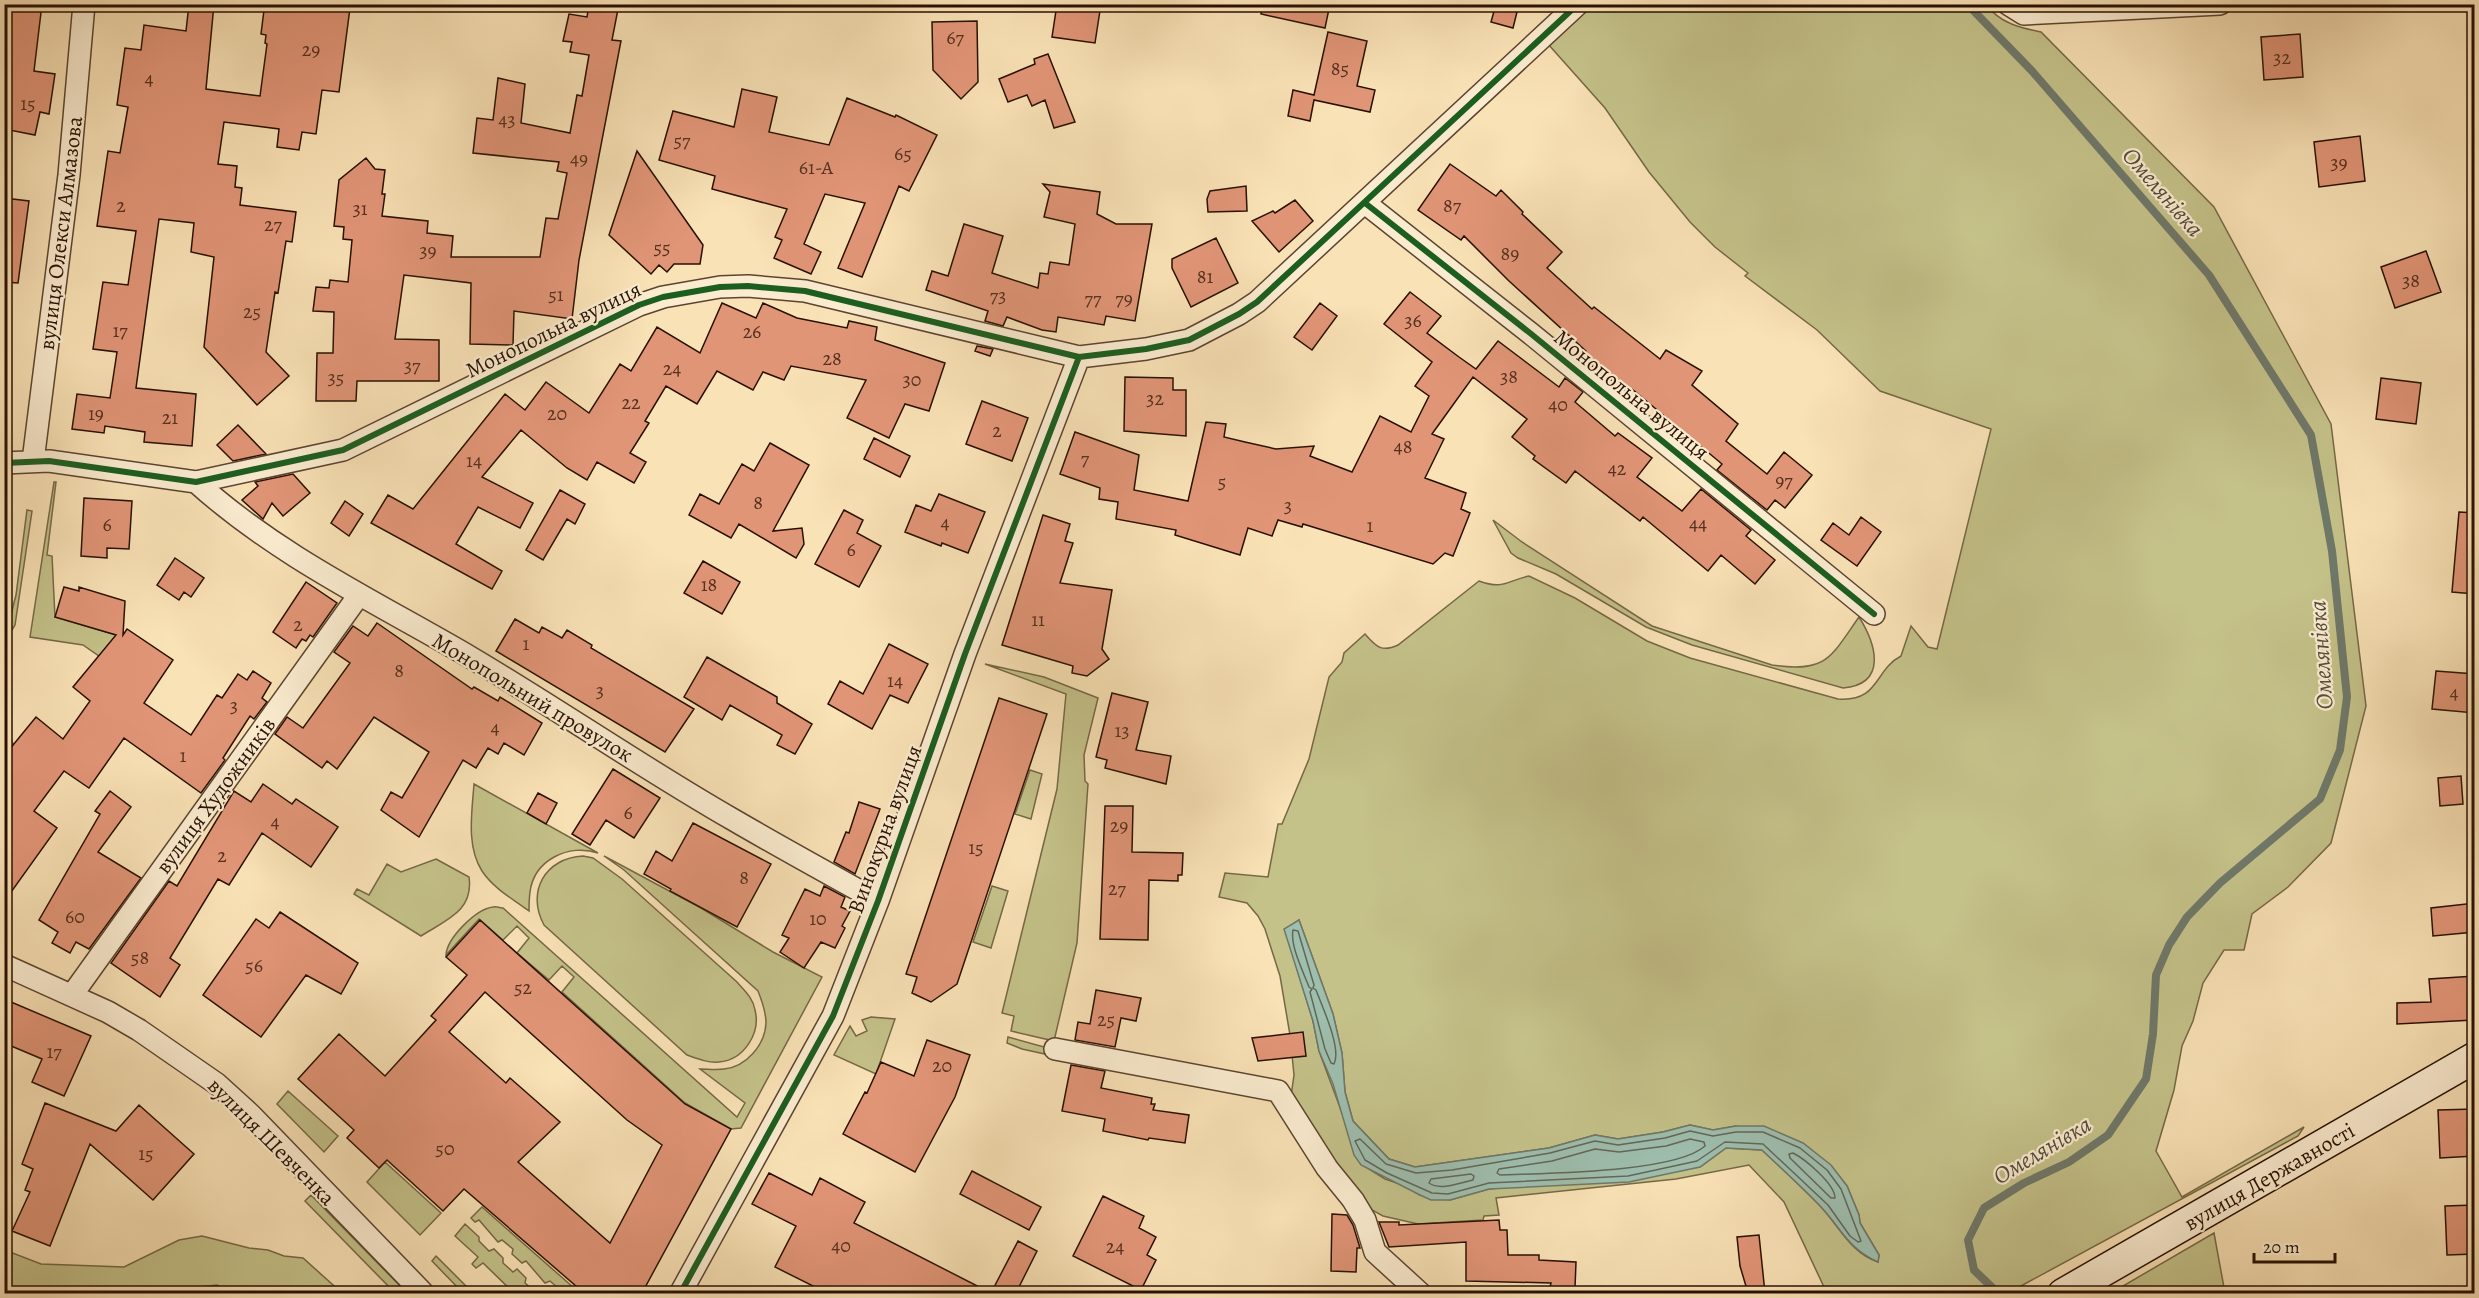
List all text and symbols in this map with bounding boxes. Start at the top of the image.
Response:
house number: 67 [946,24,964,51]
house number: 29 [302,36,320,63]
house number: 32 [2273,44,2291,71]
house number: 85 [1331,55,1349,82]
house number: 4 [144,65,154,92]
house number: 15 [20,90,36,117]
house number: 43 [498,106,516,133]
street label: вулиця Олекси Алмазова [32,114,90,352]
house number: 57 [674,127,691,154]
house number: 65 [894,140,912,167]
water label: Омелянівка [2115,140,2211,244]
house number: 49 [570,145,588,172]
house number: 39 [2330,149,2348,176]
house number: 61-А [799,154,833,181]
house number: 2 [116,192,126,219]
house number: 87 [1443,192,1462,219]
house number: 31 [352,195,368,222]
house number: 27 [264,211,283,238]
house number: 55 [653,234,671,261]
house number: 39 [419,237,437,264]
house number: 89 [1501,240,1519,267]
house number: 81 [1197,263,1213,290]
house number: 38 [2402,267,2420,294]
street label: Монопольна вулиця [461,274,646,385]
house number: 51 [548,281,564,308]
house number: 73 [990,282,1006,309]
house number: 77 [1085,285,1102,312]
house number: 79 [1115,285,1133,312]
house number: 25 [243,298,261,325]
house number: 36 [1404,307,1422,334]
house number: 17 [112,317,128,344]
house number: 26 [743,318,761,345]
street label: Монопольна вулиця [1547,323,1715,467]
house number: 28 [822,345,842,372]
house number: 37 [404,352,421,379]
house number: 24 [663,355,681,382]
house number: 38 [1500,363,1518,390]
house number: 35 [328,364,344,391]
house number: 30 [903,366,921,393]
house number: 32 [1146,385,1164,412]
house number: 22 [622,389,641,416]
house number: 40 [1548,391,1568,418]
house number: 19 [88,400,104,427]
house number: 20 [547,400,567,427]
house number: 21 [162,404,178,431]
house number: 2 [992,417,1002,444]
house number: 48 [1394,433,1412,460]
house number: 7 [1081,445,1090,472]
house number: 14 [466,447,482,474]
house number: 42 [1608,455,1627,482]
house number: 97 [1775,467,1793,494]
house number: 5 [1218,468,1226,495]
house number: 8 [753,489,763,516]
house number: 3 [1284,492,1292,519]
house number: 4 [940,509,950,536]
house number: 44 [1689,510,1707,537]
house number: 6 [102,511,112,538]
house number: 1 [1367,512,1374,539]
house number: 6 [846,536,856,563]
house number: 18 [701,571,717,598]
water label: Омелянівка [2301,599,2341,711]
house number: 11 [1031,606,1045,633]
house number: 2 [293,611,303,638]
street label: Монопольний провулок [426,626,639,770]
house number: 1 [523,630,530,657]
house number: 8 [394,657,404,684]
house number: 14 [887,667,903,694]
house number: 3 [596,677,604,704]
house number: 4 [2449,679,2459,706]
house number: 3 [230,692,238,719]
street label: вулиця Художників [149,711,283,880]
house number: 4 [490,714,500,741]
house number: 13 [1114,717,1130,744]
street label: Винокурна вулиця [841,741,929,918]
house number: 1 [180,742,187,769]
house number: 6 [623,799,633,826]
house number: 4 [270,808,280,835]
house number: 29 [1110,812,1128,839]
house number: 15 [968,834,984,861]
house number: 2 [217,842,227,869]
house number: 8 [739,864,749,891]
house number: 27 [1108,875,1127,902]
house number: 60 [65,903,85,930]
house number: 10 [809,905,827,932]
house number: 58 [131,944,149,971]
house number: 56 [245,952,263,979]
house number: 52 [514,974,533,1001]
house number: 25 [1097,1006,1115,1033]
house number: 17 [46,1038,62,1065]
house number: 20 [932,1052,952,1079]
street label: вулиця Шевченка [201,1071,342,1213]
water label: Омелянівка [1987,1108,2097,1192]
street label: вулиця Державності [2179,1116,2360,1238]
house number: 50 [435,1135,455,1162]
house number: 15 [138,1140,154,1167]
scale bar [2254,1226,2335,1264]
house number: 40 [831,1232,851,1259]
house number: 24 [1106,1233,1124,1260]
text: 20 m [2263,1235,2300,1259]

